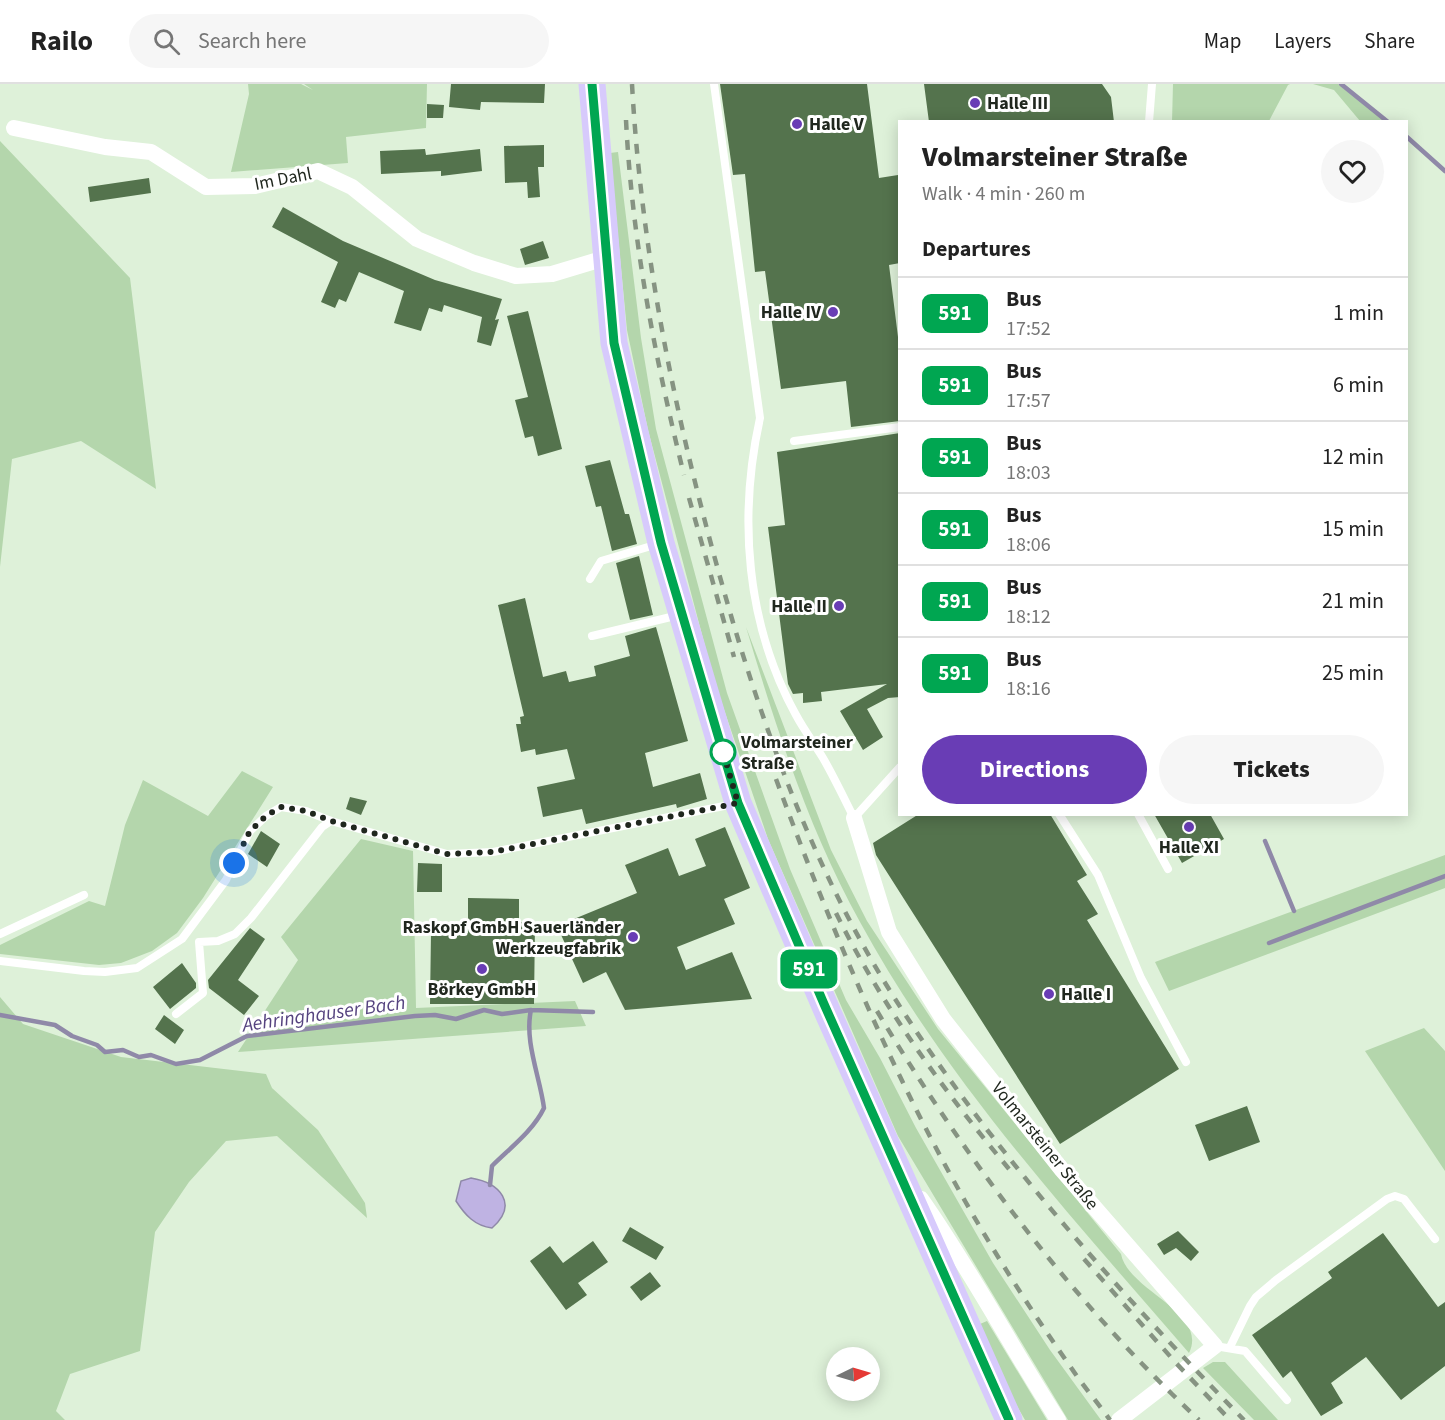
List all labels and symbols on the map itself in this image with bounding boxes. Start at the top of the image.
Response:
place label: Halle III [987,91,1048,116]
marker: Halle III [968,96,982,110]
place label: Halle V [809,112,865,137]
marker: Halle V [790,117,804,131]
street label: Im Dahl [252,161,314,197]
place label: Halle IV [761,300,822,325]
marker: Halle IV [826,305,840,319]
place label: Halle II [771,594,827,619]
marker: Halle II [832,599,846,613]
place label: Volmarsteiner Straße [740,730,854,776]
marker: Volmarsteiner Straße [710,739,736,765]
marker: Halle XI [1182,820,1196,834]
place label: Halle XI [1159,835,1219,860]
your location [219,848,249,878]
place label: Raskopf GmbH Sauerländer Werkzeugfabrik [402,915,622,961]
marker: Raskopf GmbH Sauerländer Werkzeugfabrik [626,930,640,944]
line badge: 591 [774,950,844,988]
marker: Börkey GmbH [475,962,489,976]
place label: Börkey GmbH [428,977,536,1002]
place label: Halle I [1061,982,1111,1007]
marker: Halle I [1042,987,1056,1001]
water label: Aehringhauser Bach [239,989,407,1040]
street label: Volmarsteiner Straße [986,1077,1104,1215]
north arrow [826,1347,880,1401]

